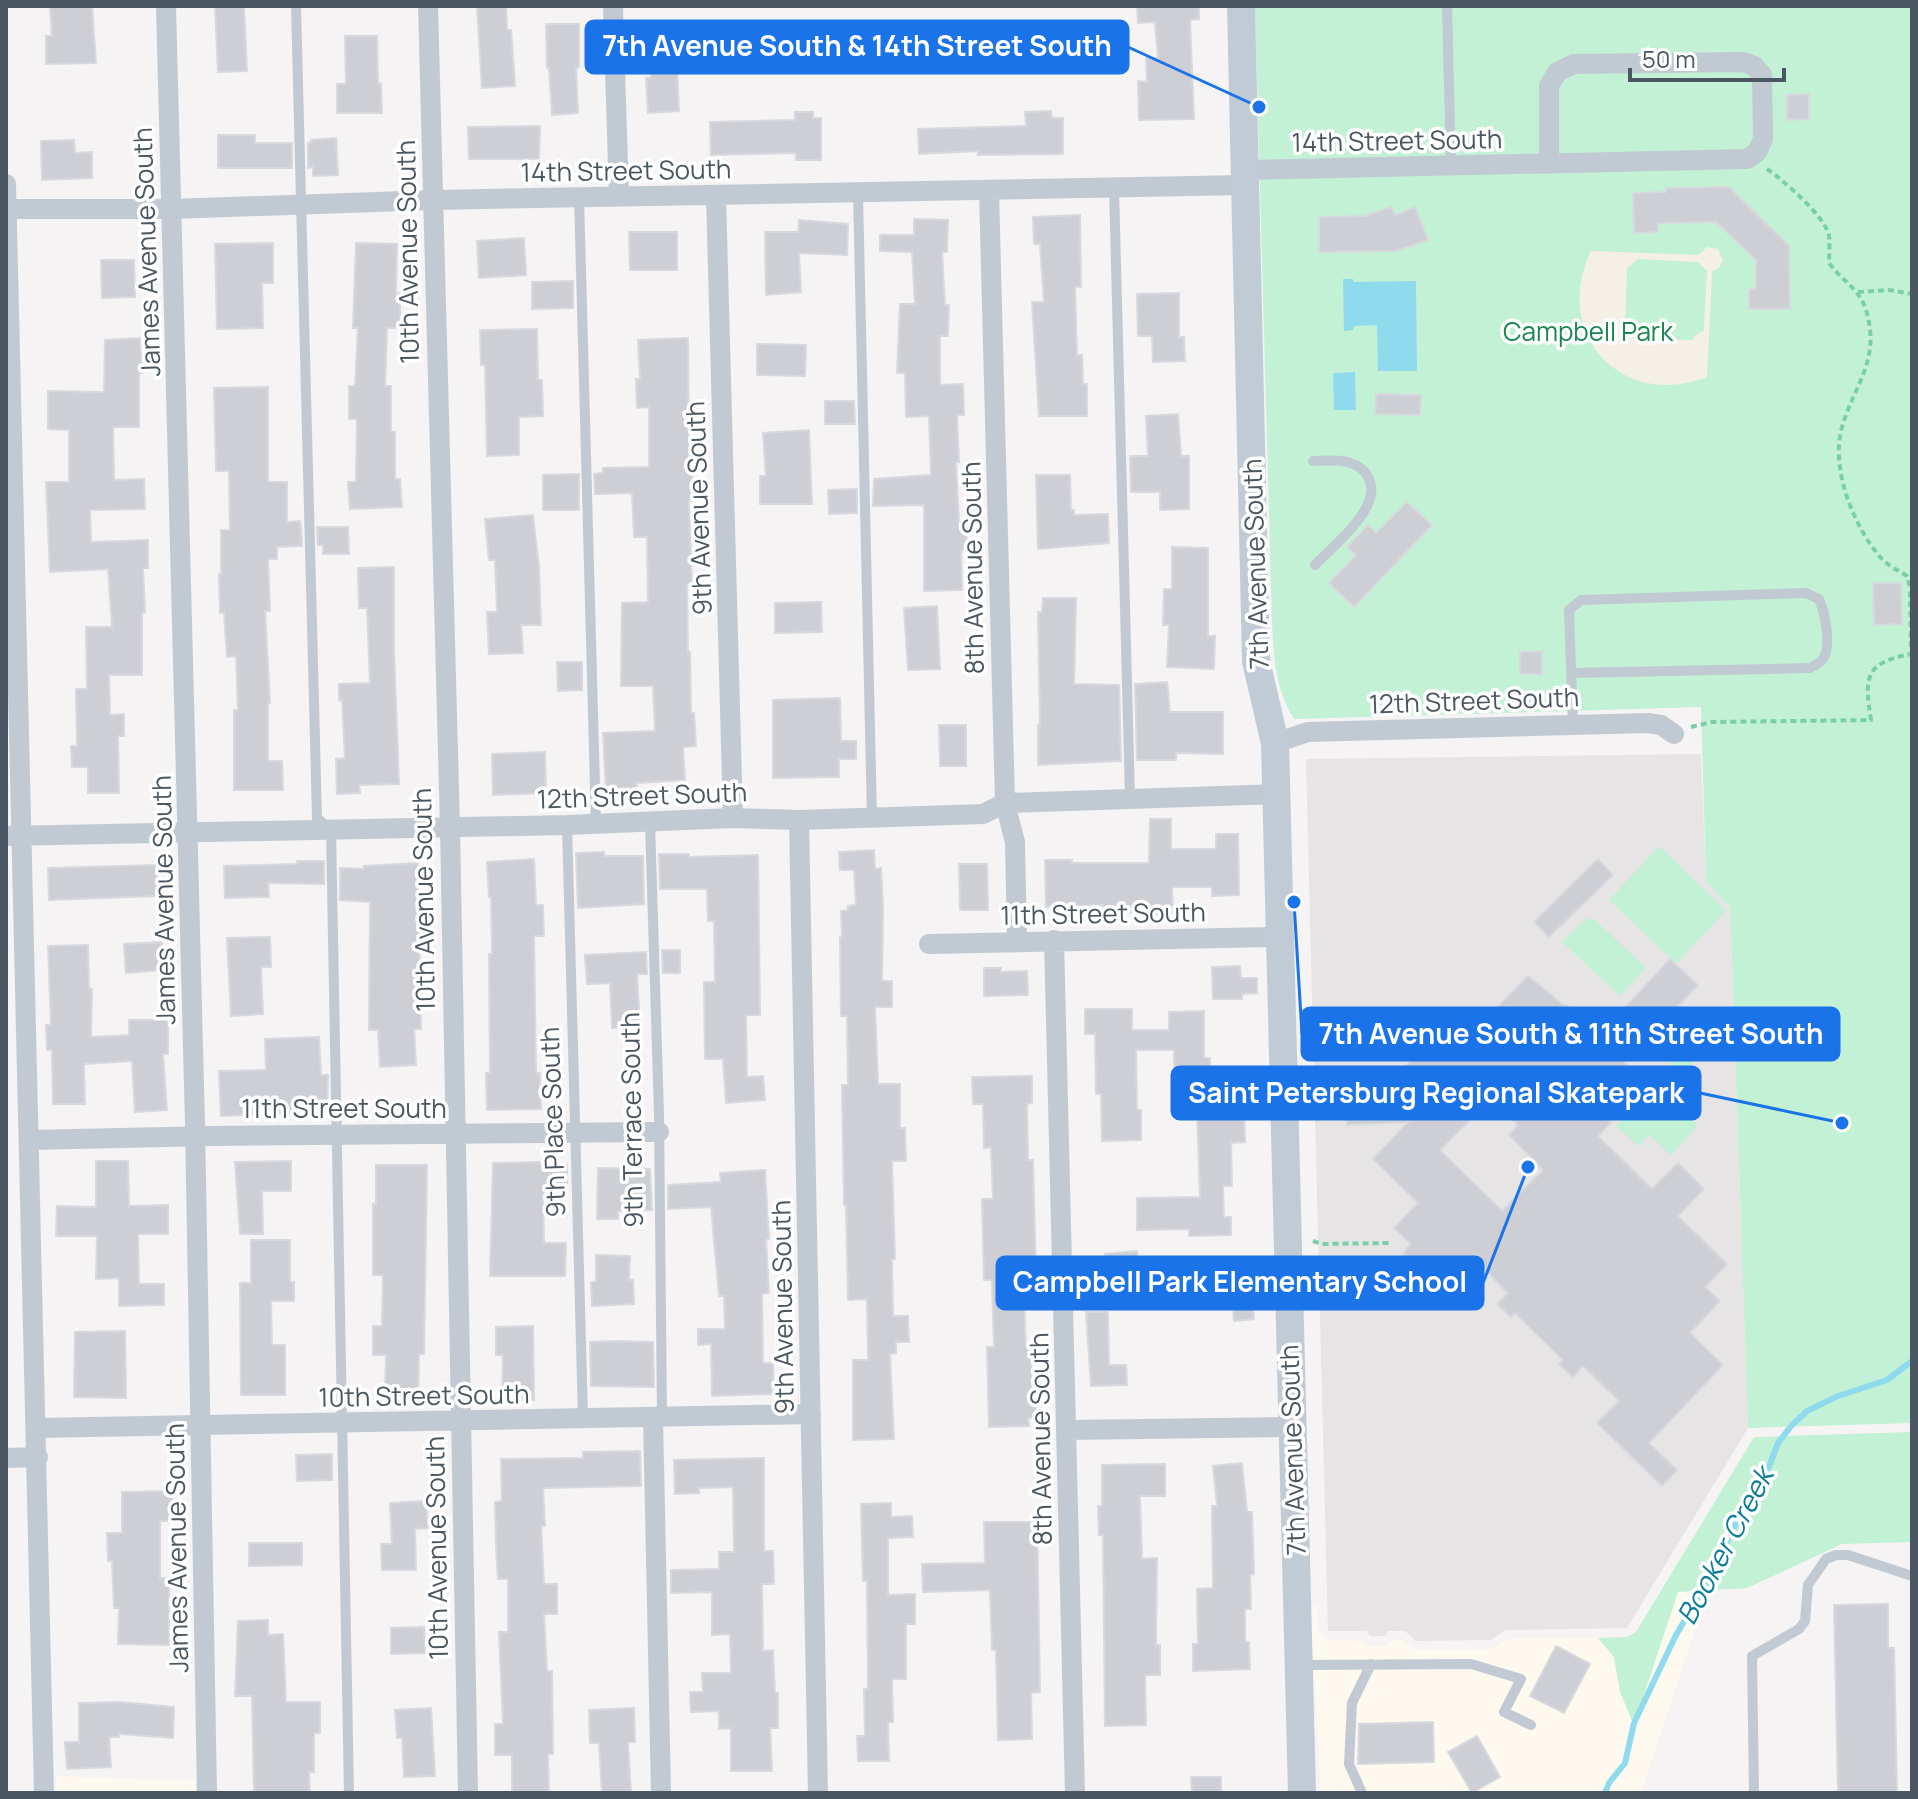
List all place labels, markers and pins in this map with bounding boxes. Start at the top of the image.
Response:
callout: 7th Avenue South & 14th Street South [586,21,1128,73]
callout: 7th Avenue South & 11th Street South [1302,1008,1839,1060]
callout: Saint Petersburg Regional Skatepark [1172,1067,1700,1119]
callout: Campbell Park Elementary School [997,1257,1483,1309]

